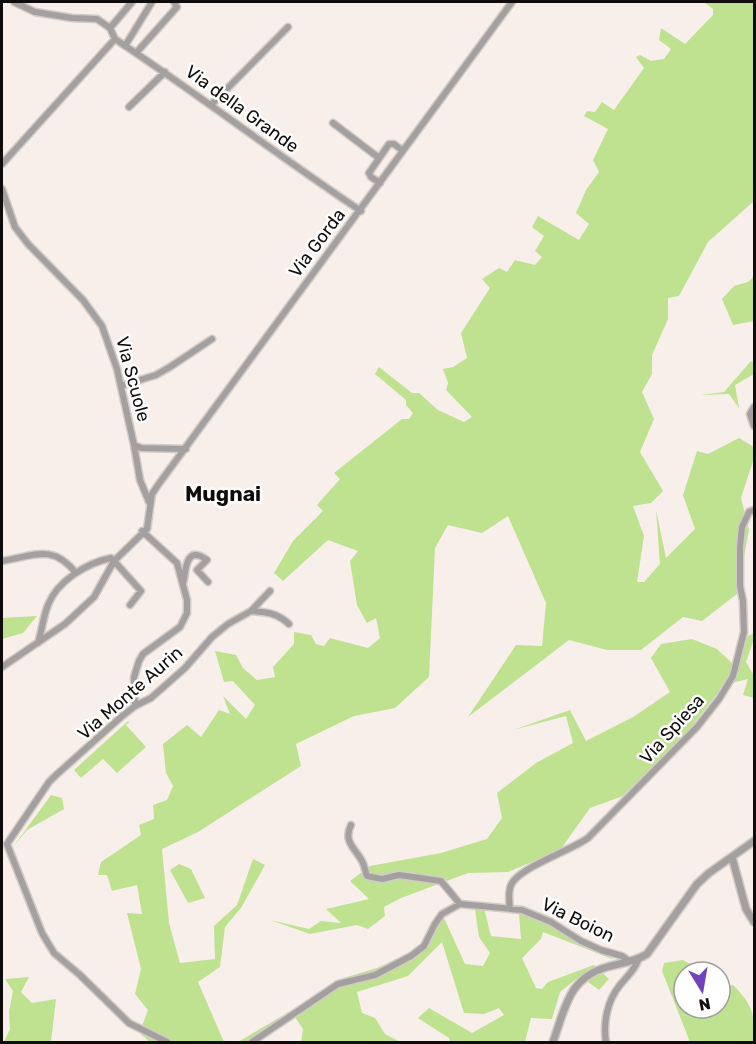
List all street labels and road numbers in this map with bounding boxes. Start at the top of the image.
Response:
street label: Via della Grande [181,60,303,158]
street label: Via Gorda [284,204,350,282]
street label: Via Scuole [111,334,155,424]
street label: Via Monte Aurin [73,641,187,745]
street label: Via Spiesa [635,690,709,768]
street label: Via Boion [538,893,618,947]

